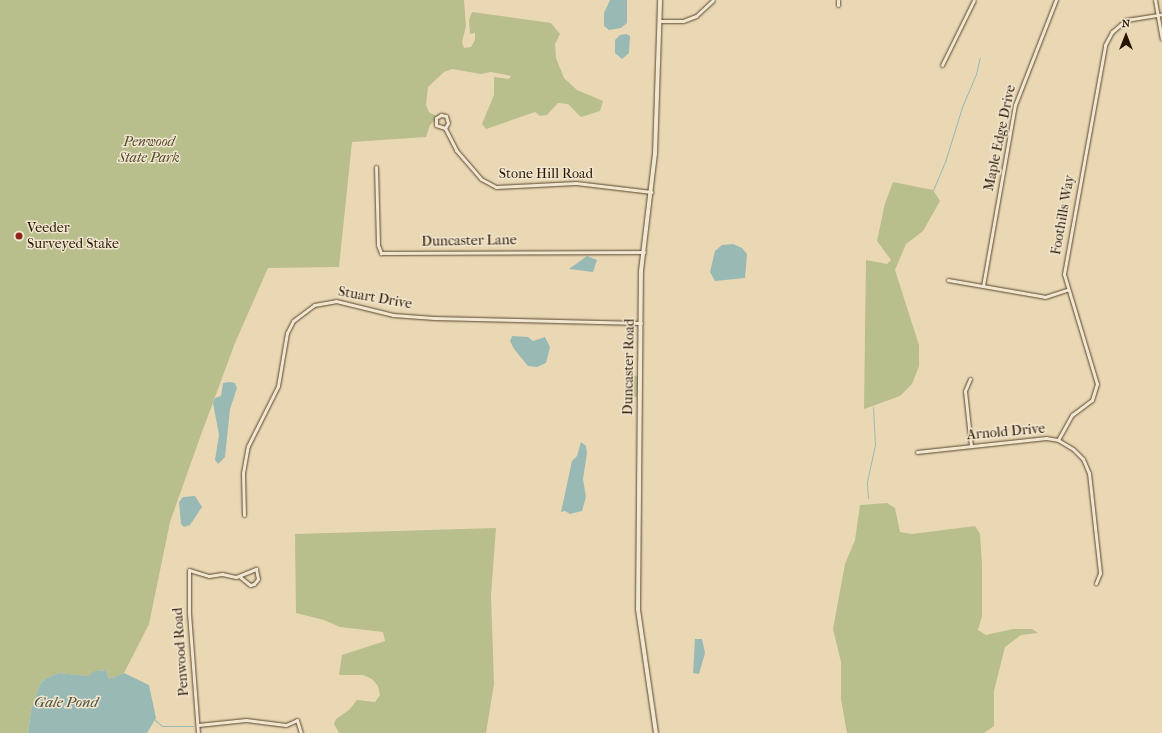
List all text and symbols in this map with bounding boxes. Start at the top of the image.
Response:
north arrow [1106,16,1146,56]
text: N [1122,17,1130,30]
street label: Maple Edge Drive [981,83,1019,193]
park label: Penwood State Park [118,134,180,166]
street label: Stone Hill Road [499,166,593,182]
street label: Foothills Way [1048,174,1078,256]
place label: Veeder Surveyed Stake [27,220,119,252]
marker: Veeder Surveyed Stake [14,231,24,241]
street label: Duncaster Lane [421,232,517,250]
street label: Stuart Drive [337,283,413,313]
street label: Duncaster Road [620,319,638,415]
street label: Arnold Drive [966,420,1046,444]
street label: Penwood Road [170,607,192,697]
water label: Gale Pond [34,694,98,712]

